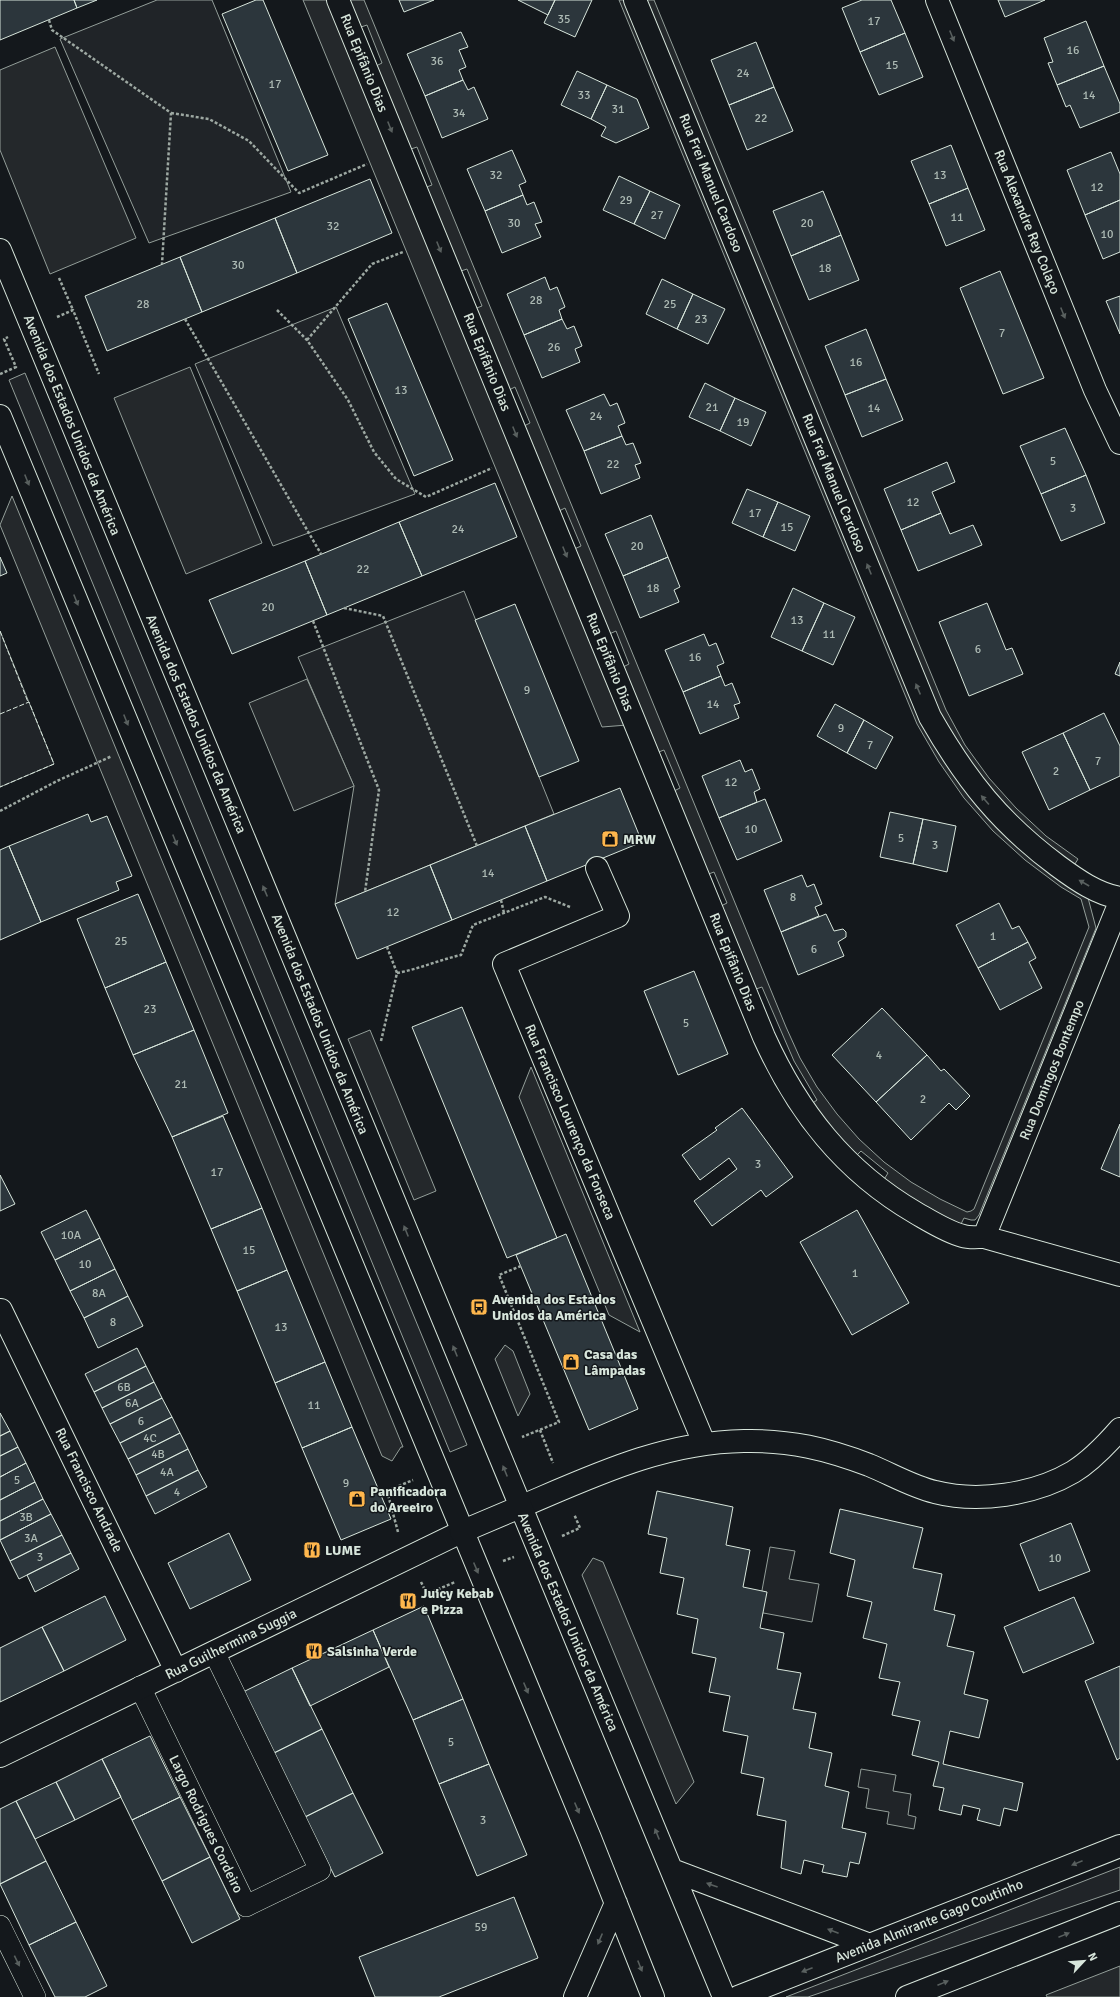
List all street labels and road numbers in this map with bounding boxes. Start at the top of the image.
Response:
street label: Rua Epifânio Dias [337,11,391,115]
street label: Rua Frei Manuel Cardoso [675,111,747,255]
street label: Rua Alexandre Rey Colaço [990,147,1064,297]
street label: Rua Epifânio Dias [460,310,514,414]
street label: Avenida dos Estados Unidos da América [20,312,124,538]
street label: Rua Frei Manuel Cardoso [798,411,870,555]
street label: Rua Epifânio Dias [583,610,637,714]
street label: Avenida dos Estados Unidos da América [142,612,250,836]
street label: Rua Epifânio Dias [706,910,760,1014]
street label: Avenida dos Estados Unidos da América [268,911,372,1137]
street label: Rua Domingos Bontempo [1016,997,1088,1143]
street label: Rua Francisco Lourenço da Fonseca [521,1022,619,1222]
street label: Rua Francisco Andrade [51,1425,127,1555]
street label: Avenida dos Estados Unidos da América [514,1510,622,1734]
street label: Rua Guilhermina Suggia [163,1605,299,1683]
street label: Largo Rodrigues Cordeiro [165,1752,247,1896]
street label: Avenida Almirante Gago Coutinho [833,1875,1025,1967]

